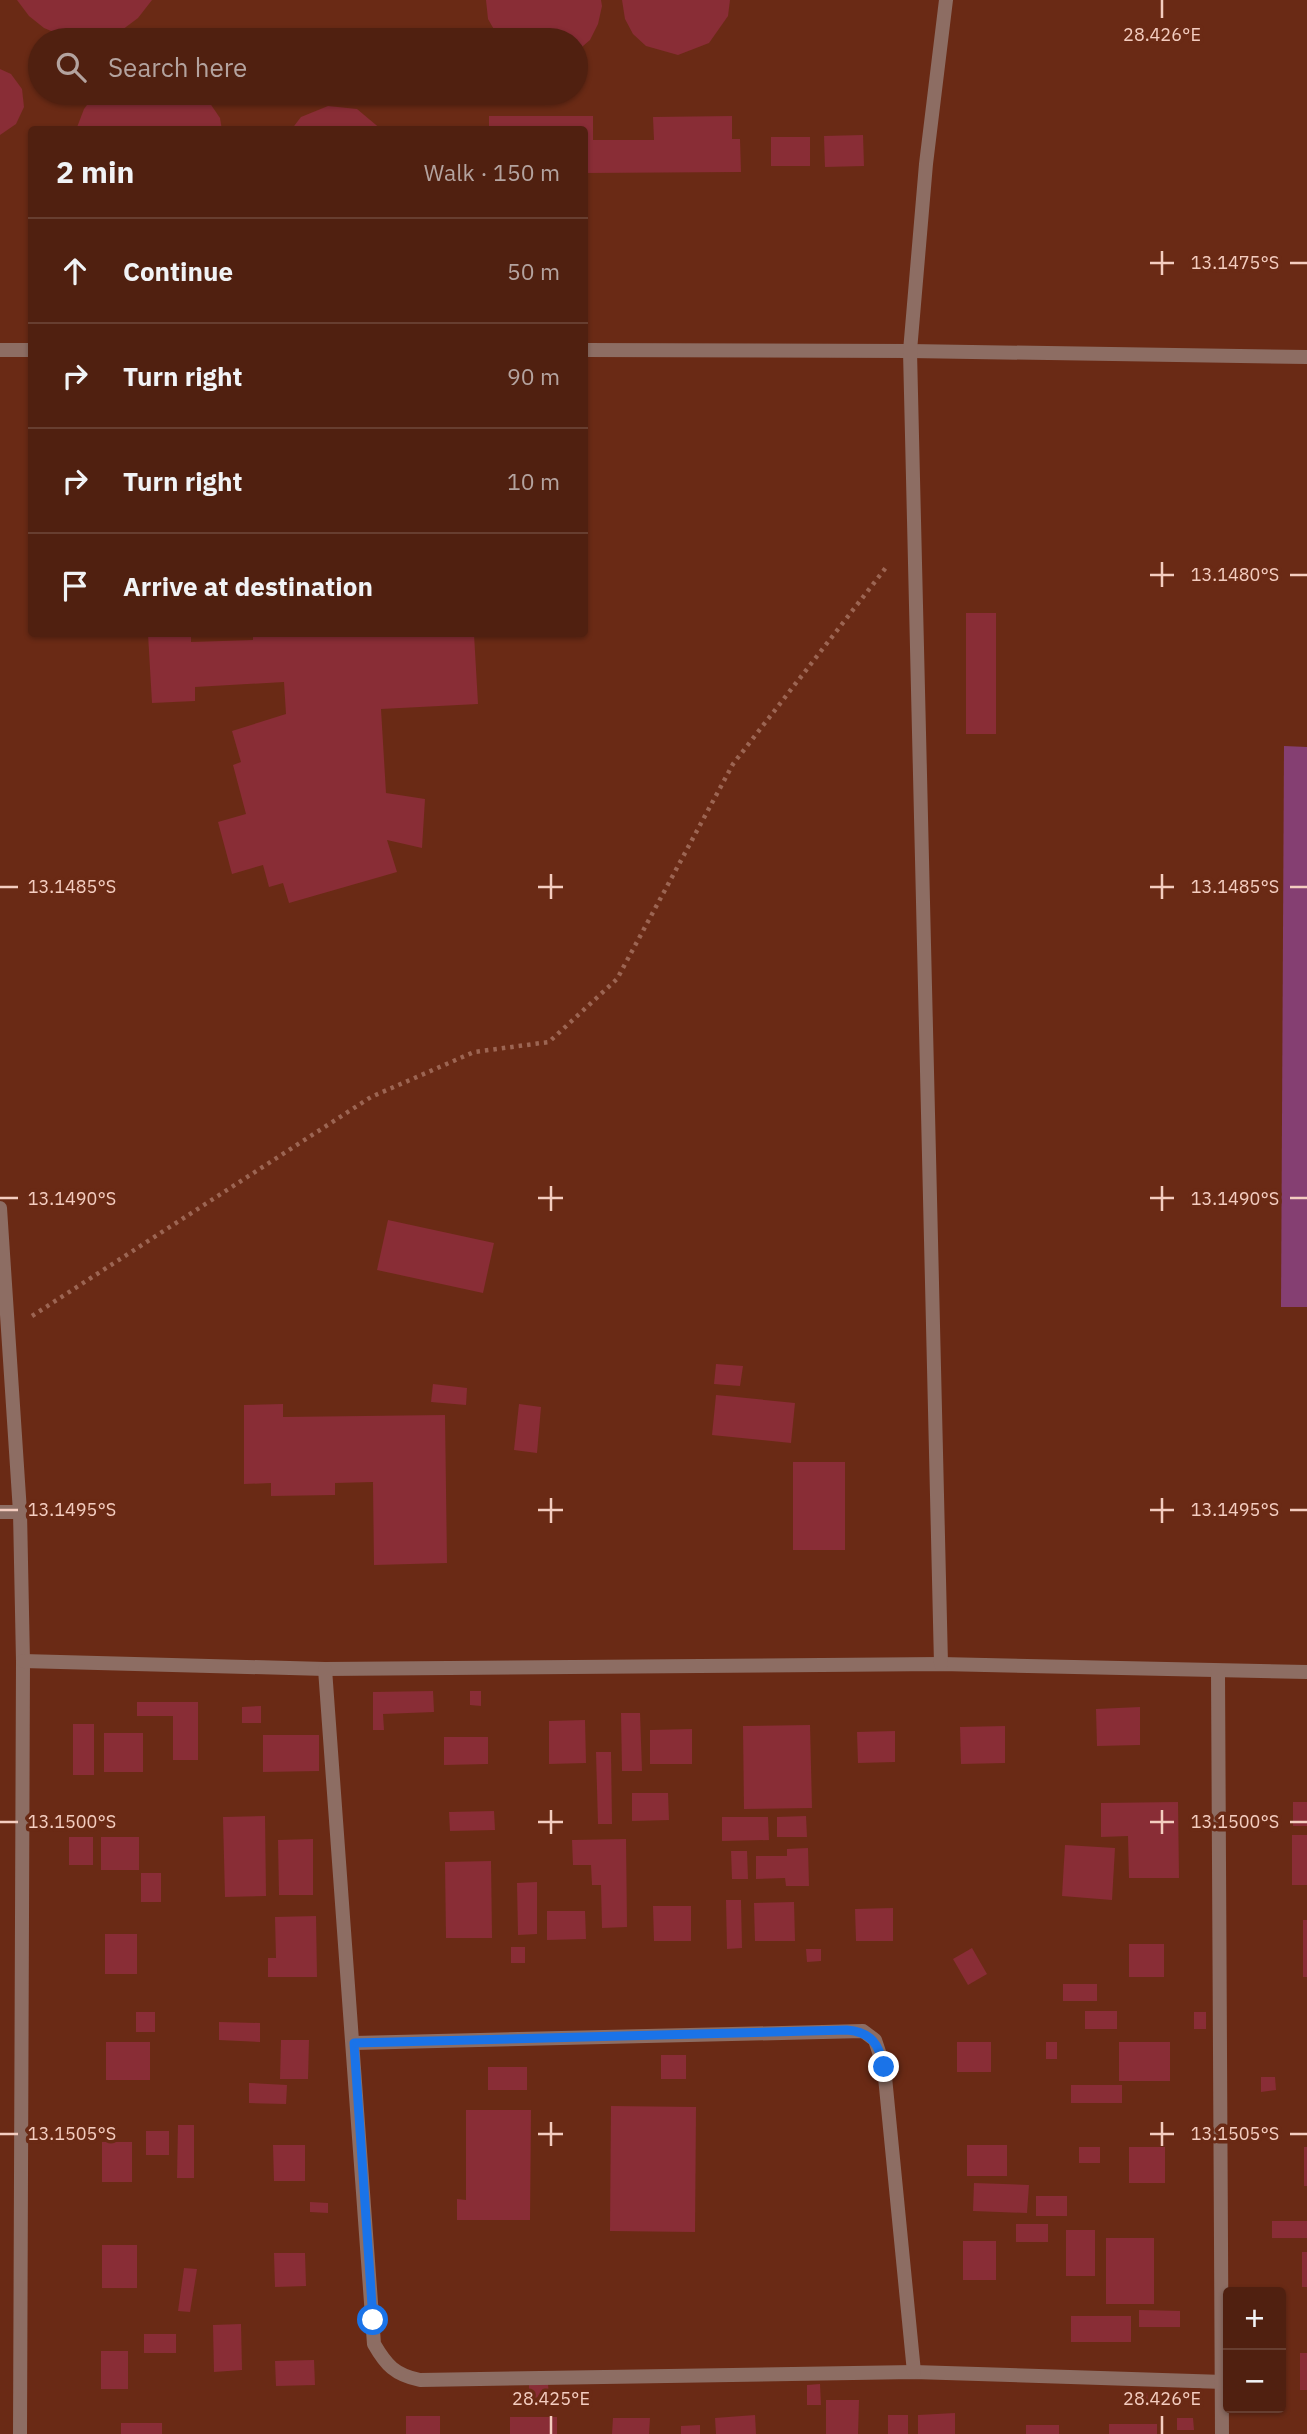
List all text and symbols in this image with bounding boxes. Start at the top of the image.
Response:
text: 28.426°E [1123,23,1201,46]
search box [28,28,588,105]
icon: search [52,48,90,86]
text: Search here [108,50,247,84]
text: 2 min [56,152,134,191]
text: Walk · 150 m [424,157,560,187]
text: 13.1475°S [1191,251,1279,274]
icon: ahead [56,252,94,290]
text: Continue [123,254,233,288]
text: 50 m [507,256,560,286]
icon: right [56,357,94,395]
text: Turn right [123,359,242,393]
text: 90 m [507,361,560,391]
icon: right [56,462,94,500]
text: Turn right [123,464,242,498]
text: 10 m [507,466,560,496]
text: 13.1480°S [1191,563,1279,586]
icon: arrive [56,567,94,605]
text: Arrive at destination [123,569,373,603]
text: 13.1485°S [28,875,116,898]
text: 13.1485°S [1191,875,1279,898]
text: 13.1490°S [28,1187,116,1210]
text: 13.1490°S [1191,1187,1279,1210]
text: 13.1495°S [28,1498,116,1521]
text: 13.1495°S [1191,1498,1279,1521]
text: 13.1500°S [28,1810,116,1833]
text: 13.1500°S [1191,1810,1279,1833]
route end [868,2051,899,2082]
text: 13.1505°S [28,2122,116,2145]
text: 13.1505°S [1191,2122,1279,2145]
map controls [1223,2287,1286,2413]
button: + [1223,2287,1286,2350]
route start [357,2304,388,2335]
button: − [1223,2350,1286,2413]
text: 28.425°E [512,2387,590,2410]
text: 28.426°E [1123,2387,1201,2410]

